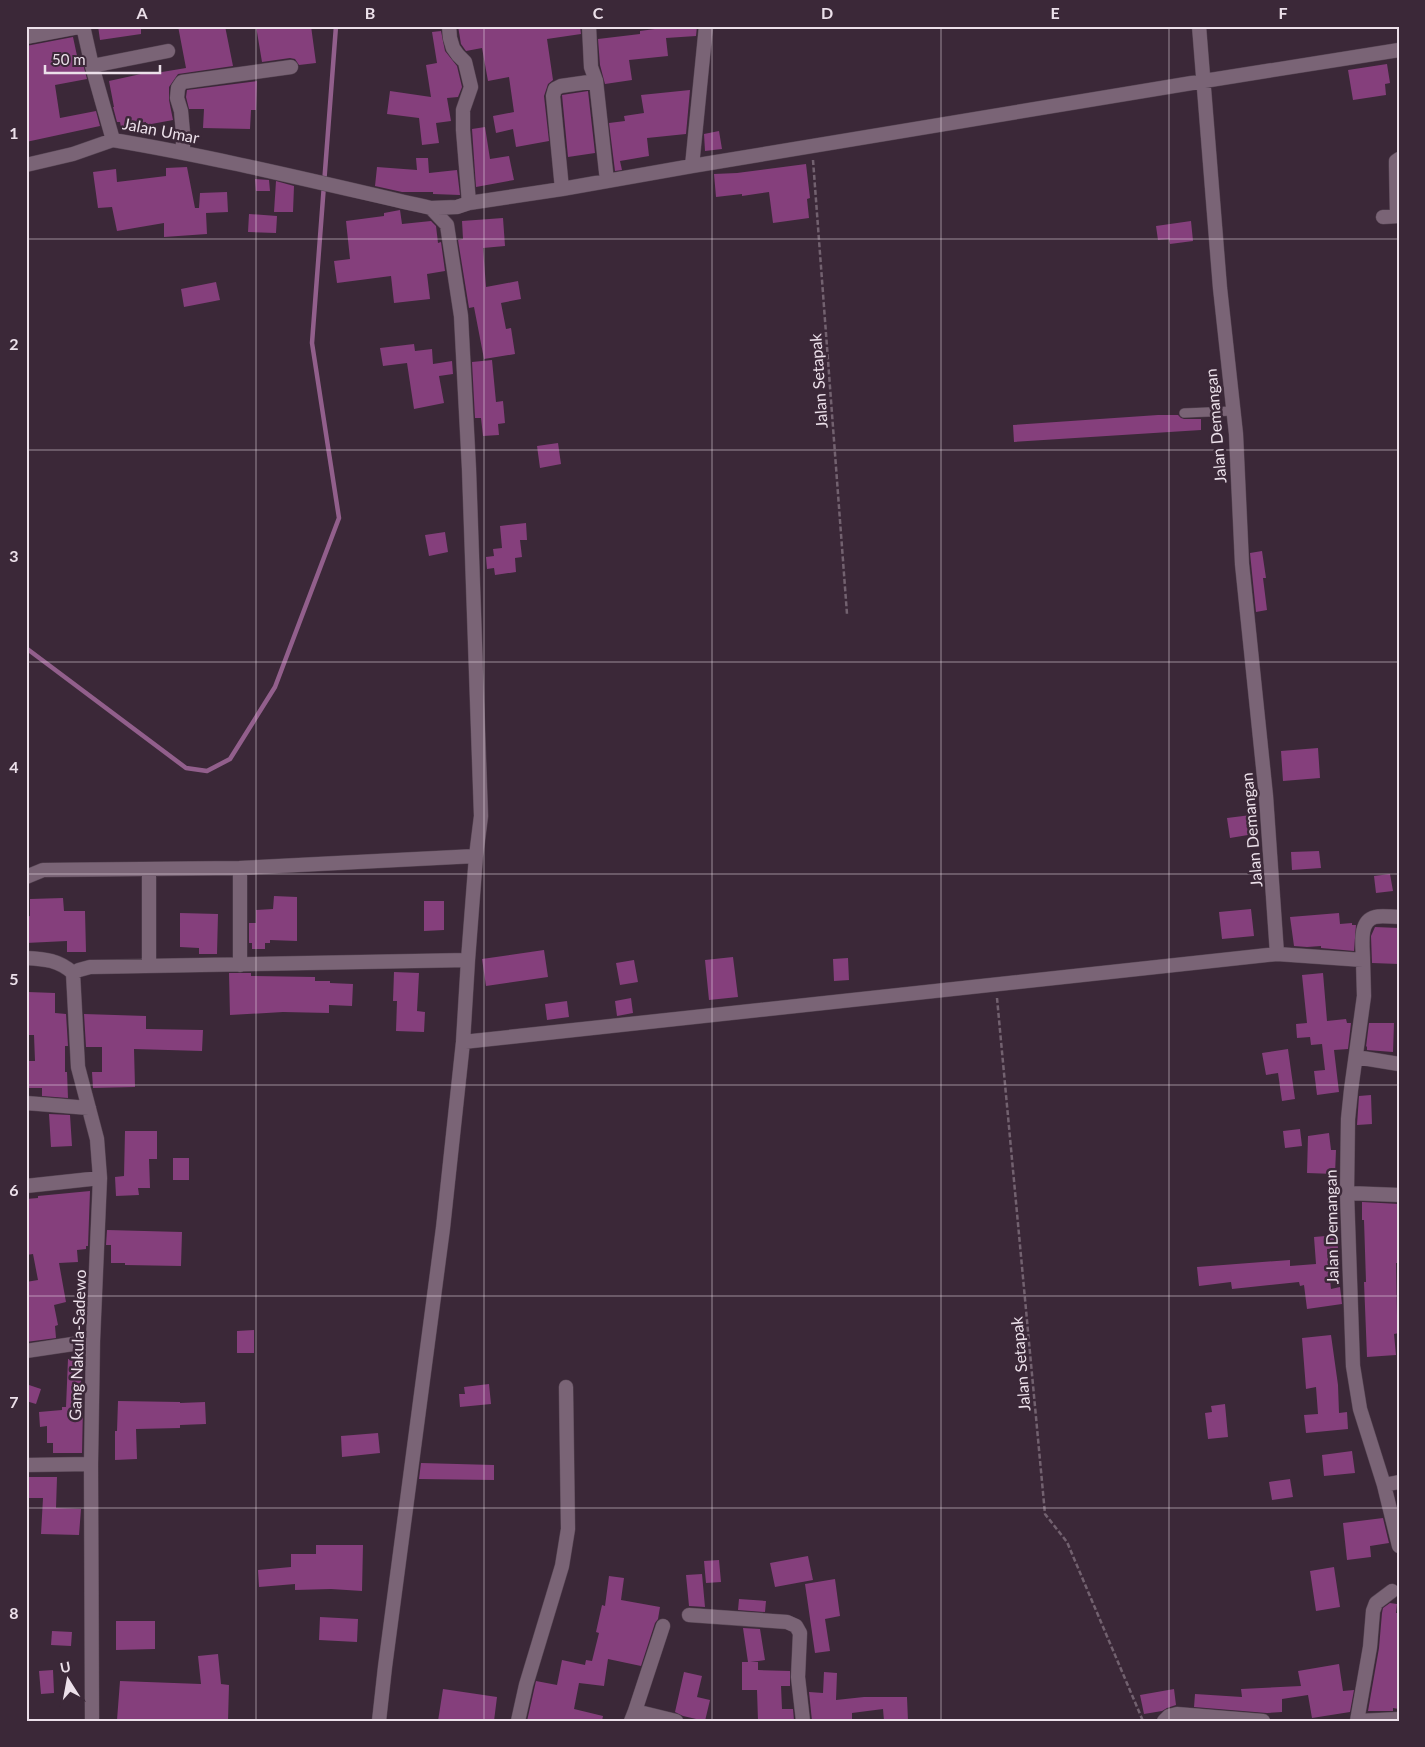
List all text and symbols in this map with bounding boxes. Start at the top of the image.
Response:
text: A [135,3,148,22]
text: B [365,3,375,22]
text: C [593,3,604,22]
text: D [821,3,833,22]
text: E [1050,3,1060,22]
text: F [1278,3,1288,22]
scale bar [45,42,160,74]
text: 50 m [52,50,86,68]
street label: Jalan Umar [121,113,201,147]
text: 1 [9,123,19,142]
street label: Jalan Setapak [805,332,831,429]
text: 2 [9,334,19,353]
street label: Jalan Demangan [1201,368,1229,484]
text: 3 [9,546,19,565]
text: 4 [9,757,19,776]
street label: Jalan Demangan [1237,772,1265,888]
text: 5 [9,969,19,988]
street label: Jalan Demangan [1320,1169,1342,1285]
text: 6 [9,1180,19,1199]
street label: Gang Nakula-Sadewo [65,1269,89,1421]
street label: Jalan Setapak [1006,1315,1034,1412]
text: 7 [9,1392,19,1411]
text: 8 [9,1603,19,1622]
north arrow [42,1654,92,1704]
text: U [59,1657,72,1676]

